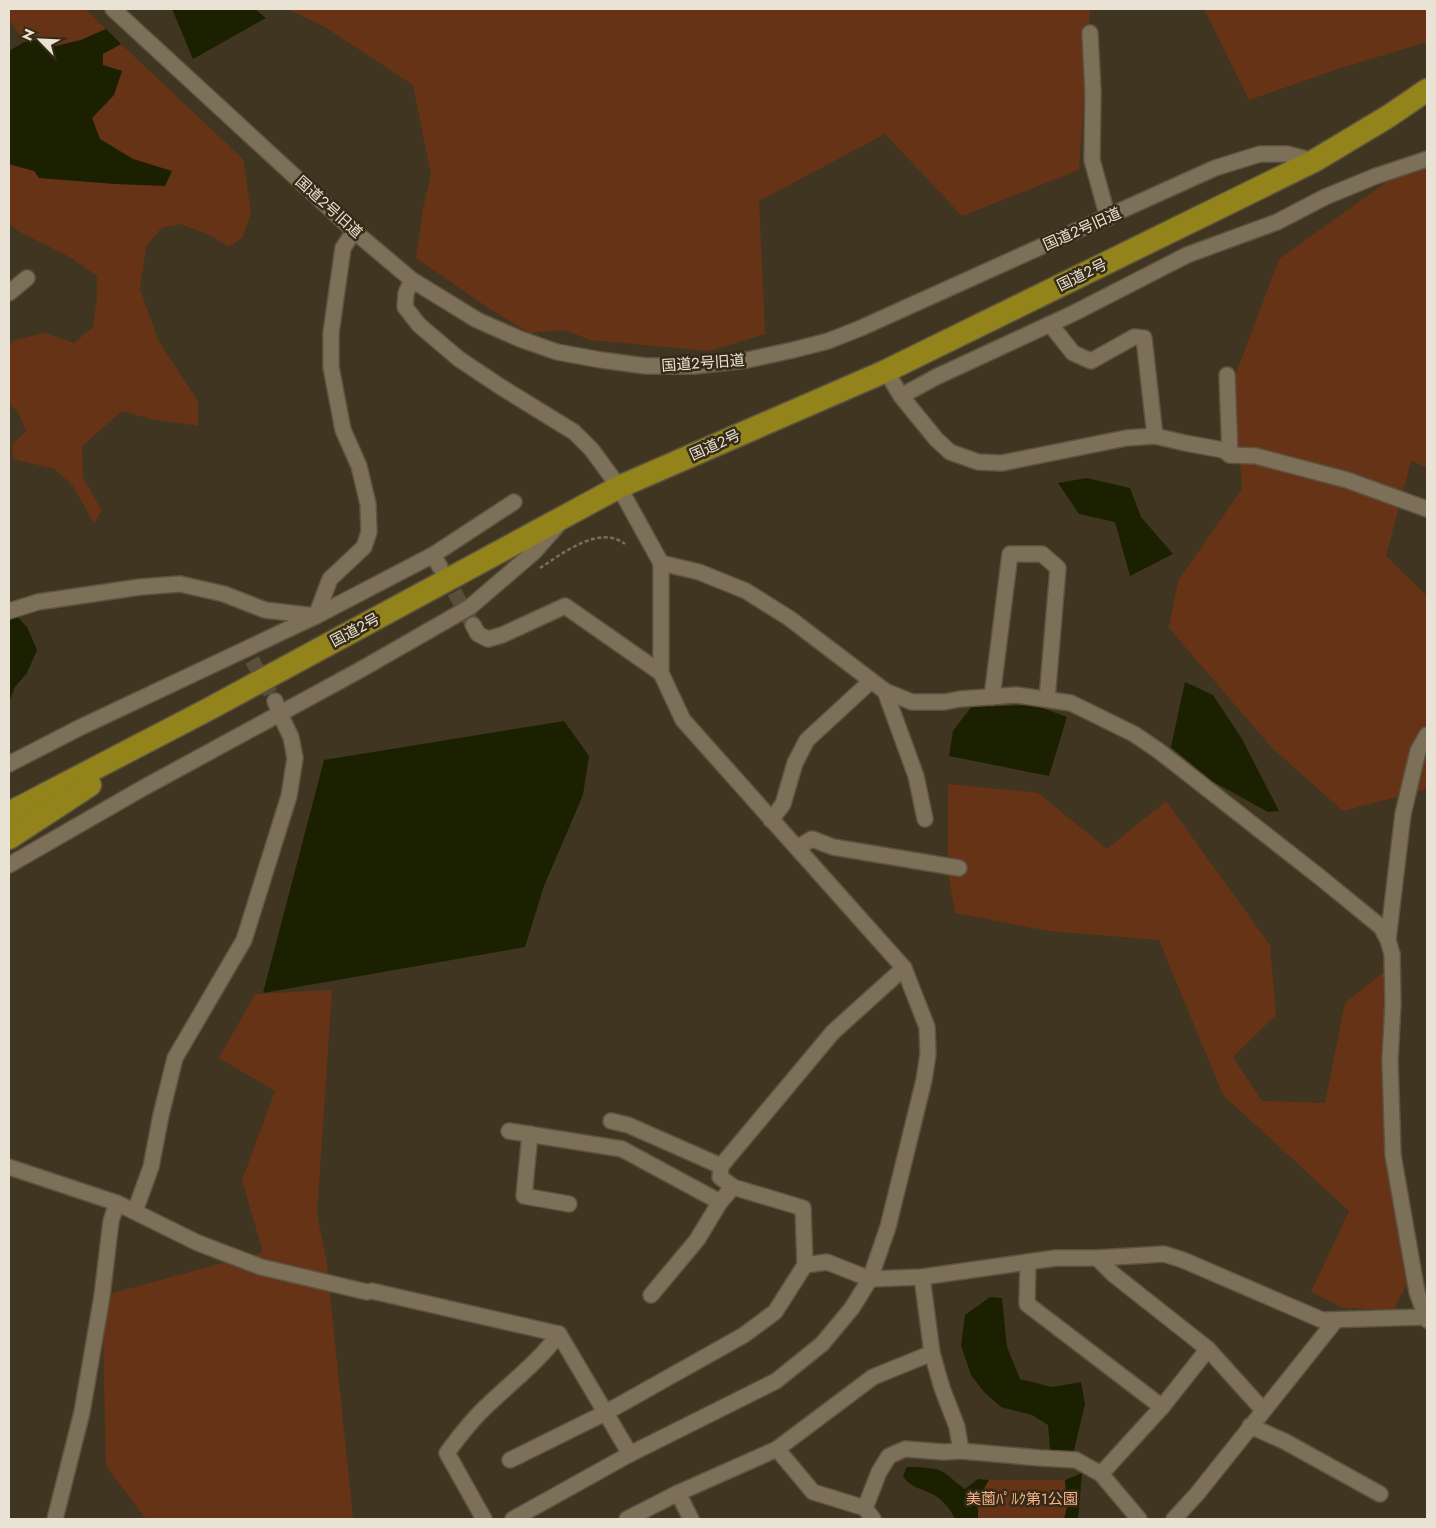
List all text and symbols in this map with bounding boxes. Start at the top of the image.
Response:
north arrow [15,15,65,65]
text: N [17,26,40,44]
street label: 国道2号旧道 [291,171,367,243]
street label: 国道2号旧道 [1039,202,1125,256]
street label: 国道2号 [1053,253,1111,297]
street label: 国道2号旧道 [661,349,745,377]
street label: 国道2号 [686,424,744,466]
street label: 国道2号 [326,608,384,652]
park label: 美薗ﾊﾟﾙｸ第1公園 [966,1488,1078,1510]

